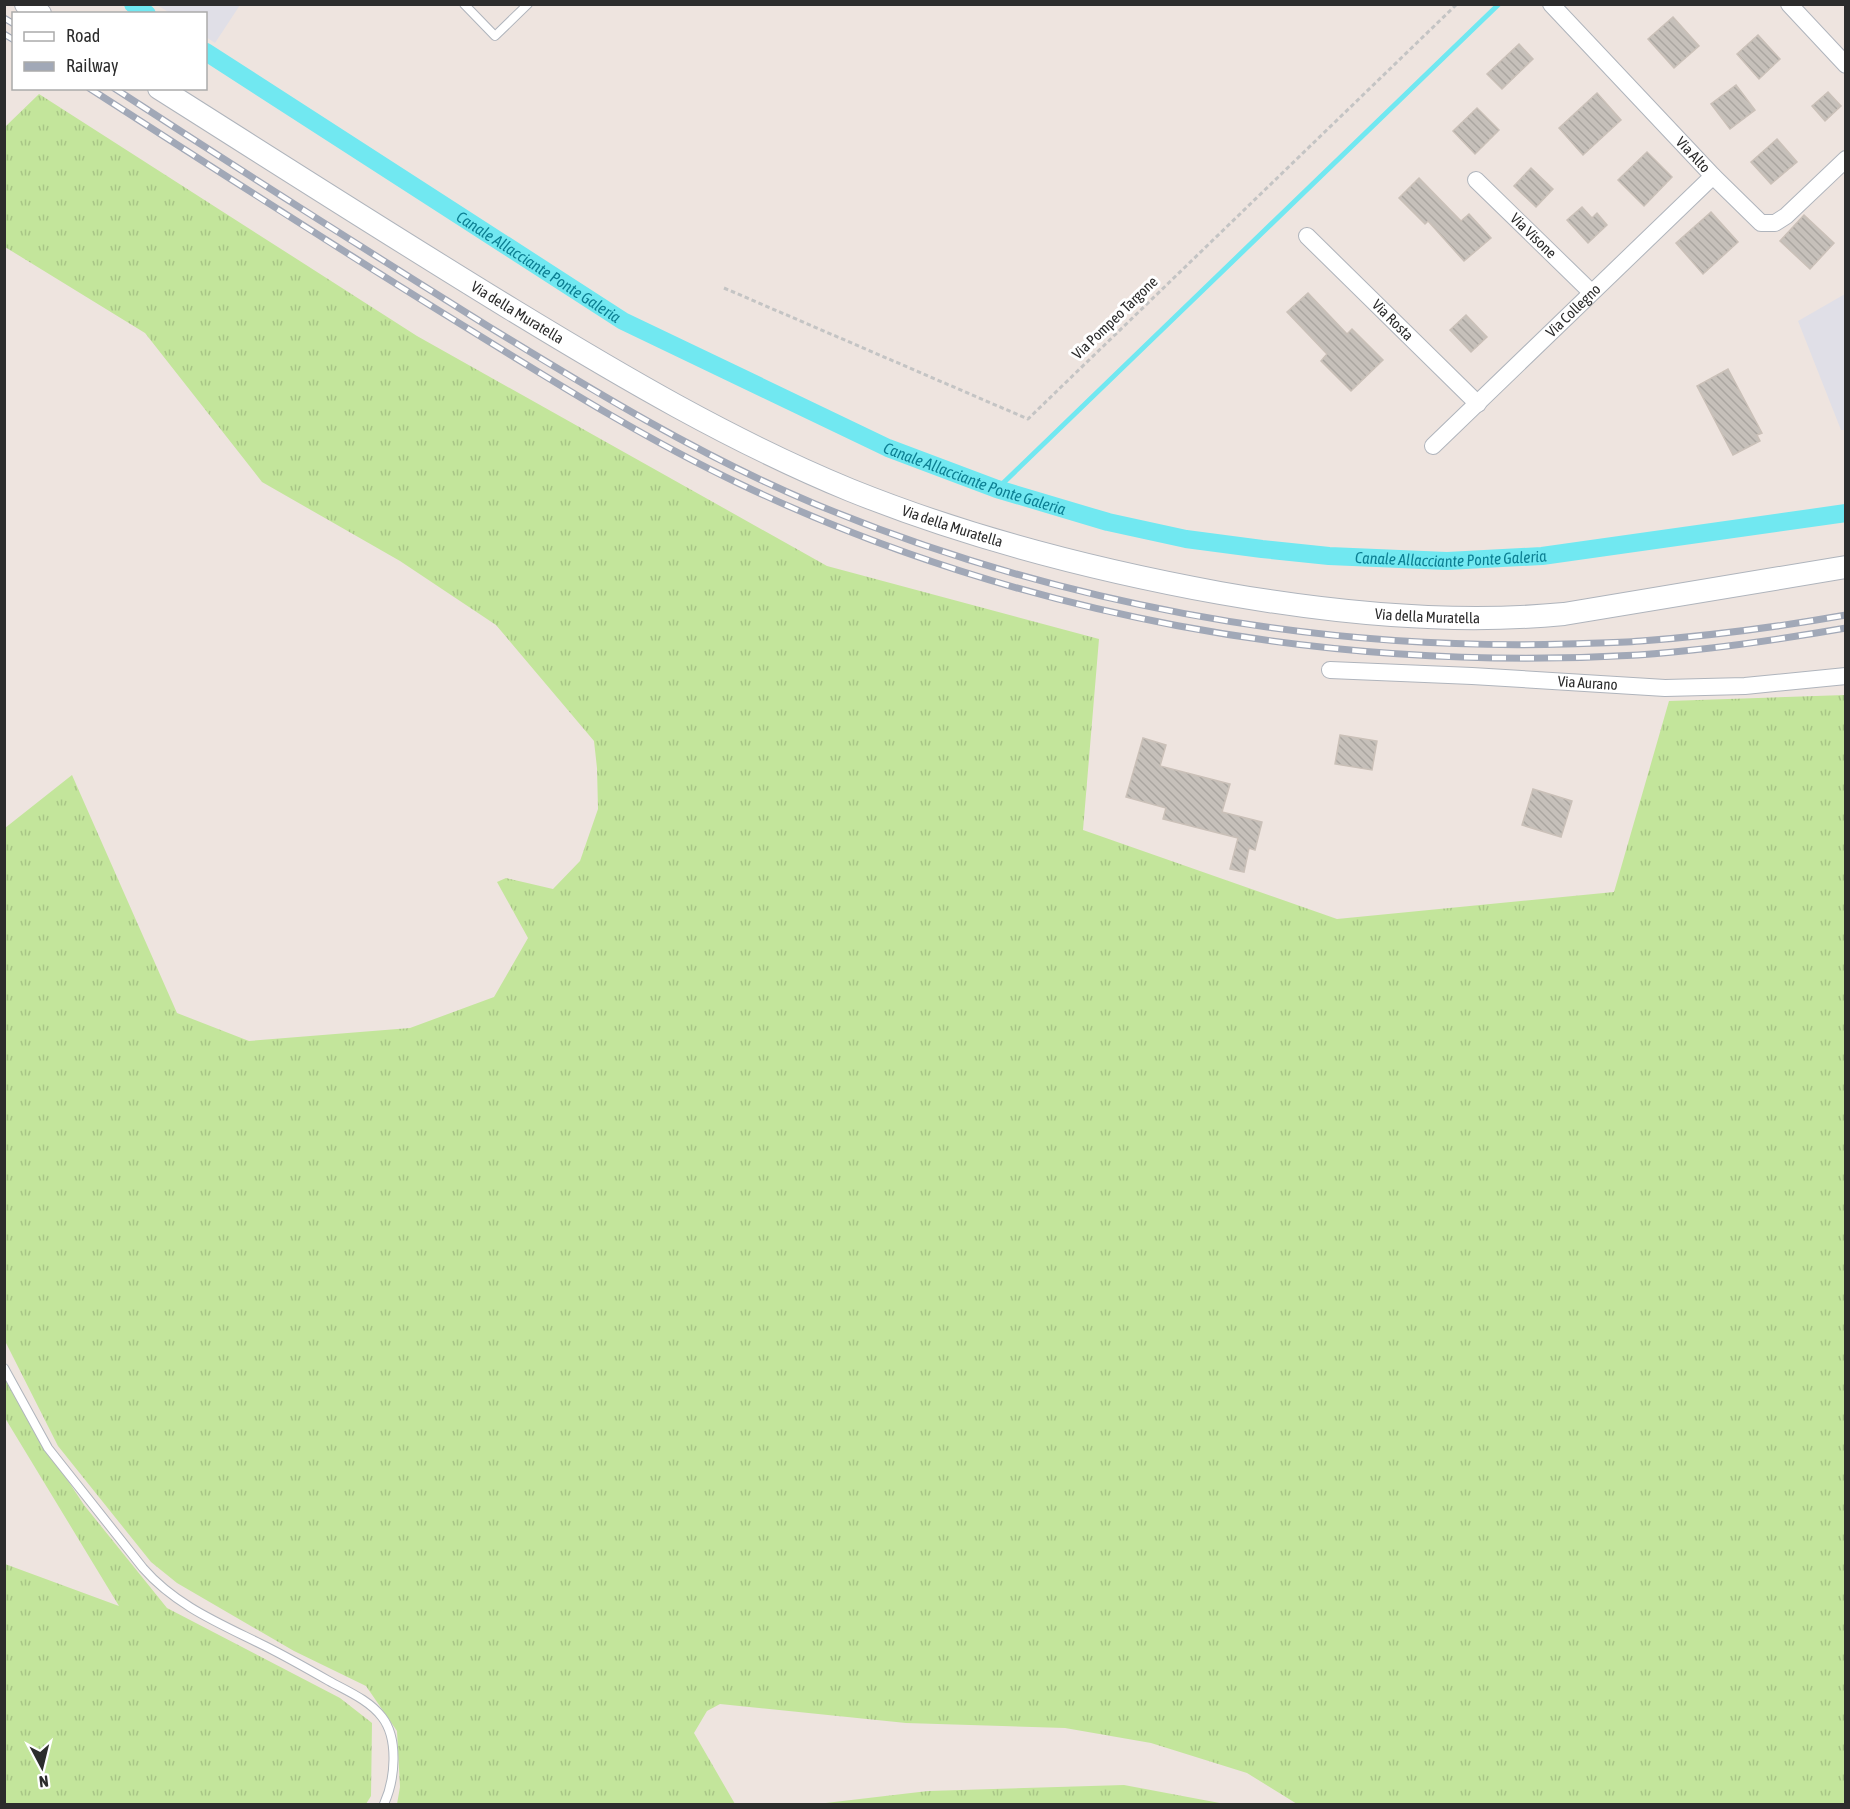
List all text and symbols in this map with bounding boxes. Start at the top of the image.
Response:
legend [12,12,207,90]
text: Road [66,25,100,46]
text: Railway [66,55,118,76]
street label: Via Alto [1673,133,1714,176]
water label: Canale Allacciante Ponte Galeria [453,207,625,326]
street label: Via Visone [1507,209,1560,262]
street label: Via Pompeo Targone [1069,273,1161,363]
street label: Via della Muratella [468,278,567,347]
street label: Via Collegno [1542,280,1604,340]
street label: Via Rosta [1369,296,1417,344]
water label: Canale Allacciante Ponte Galeria [881,438,1068,518]
street label: Via della Muratella [900,502,1005,550]
water label: Canale Allacciante Ponte Galeria [1355,546,1548,570]
street label: Via della Muratella [1374,605,1480,626]
street label: Via Aurano [1557,672,1618,693]
north arrow [12,1737,72,1797]
text: N [38,1772,50,1791]

